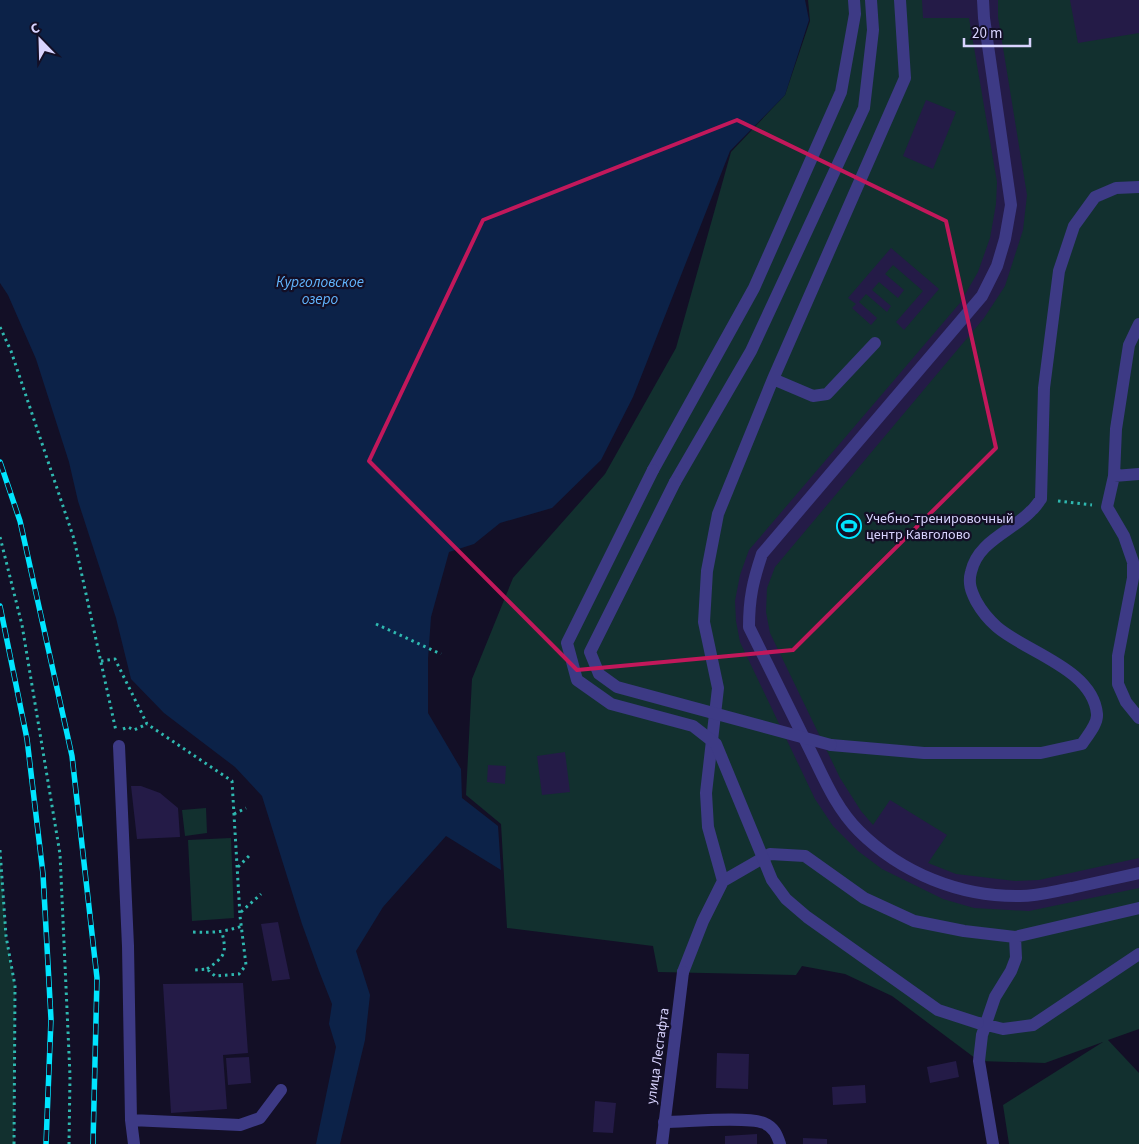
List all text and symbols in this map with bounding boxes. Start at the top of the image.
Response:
north arrow [15,15,65,65]
scale bar [964,15,1030,47]
text: С [28,18,43,40]
text: 20 m [972,23,1002,44]
water label: Курголовское озеро [276,272,364,310]
place label: Учебно-тренировочный центр Кавголово [866,509,1014,545]
sports icon: Учебно-тренировочный центр Кавголово [836,513,862,539]
street label: улица Лесгафта [641,1007,675,1106]

